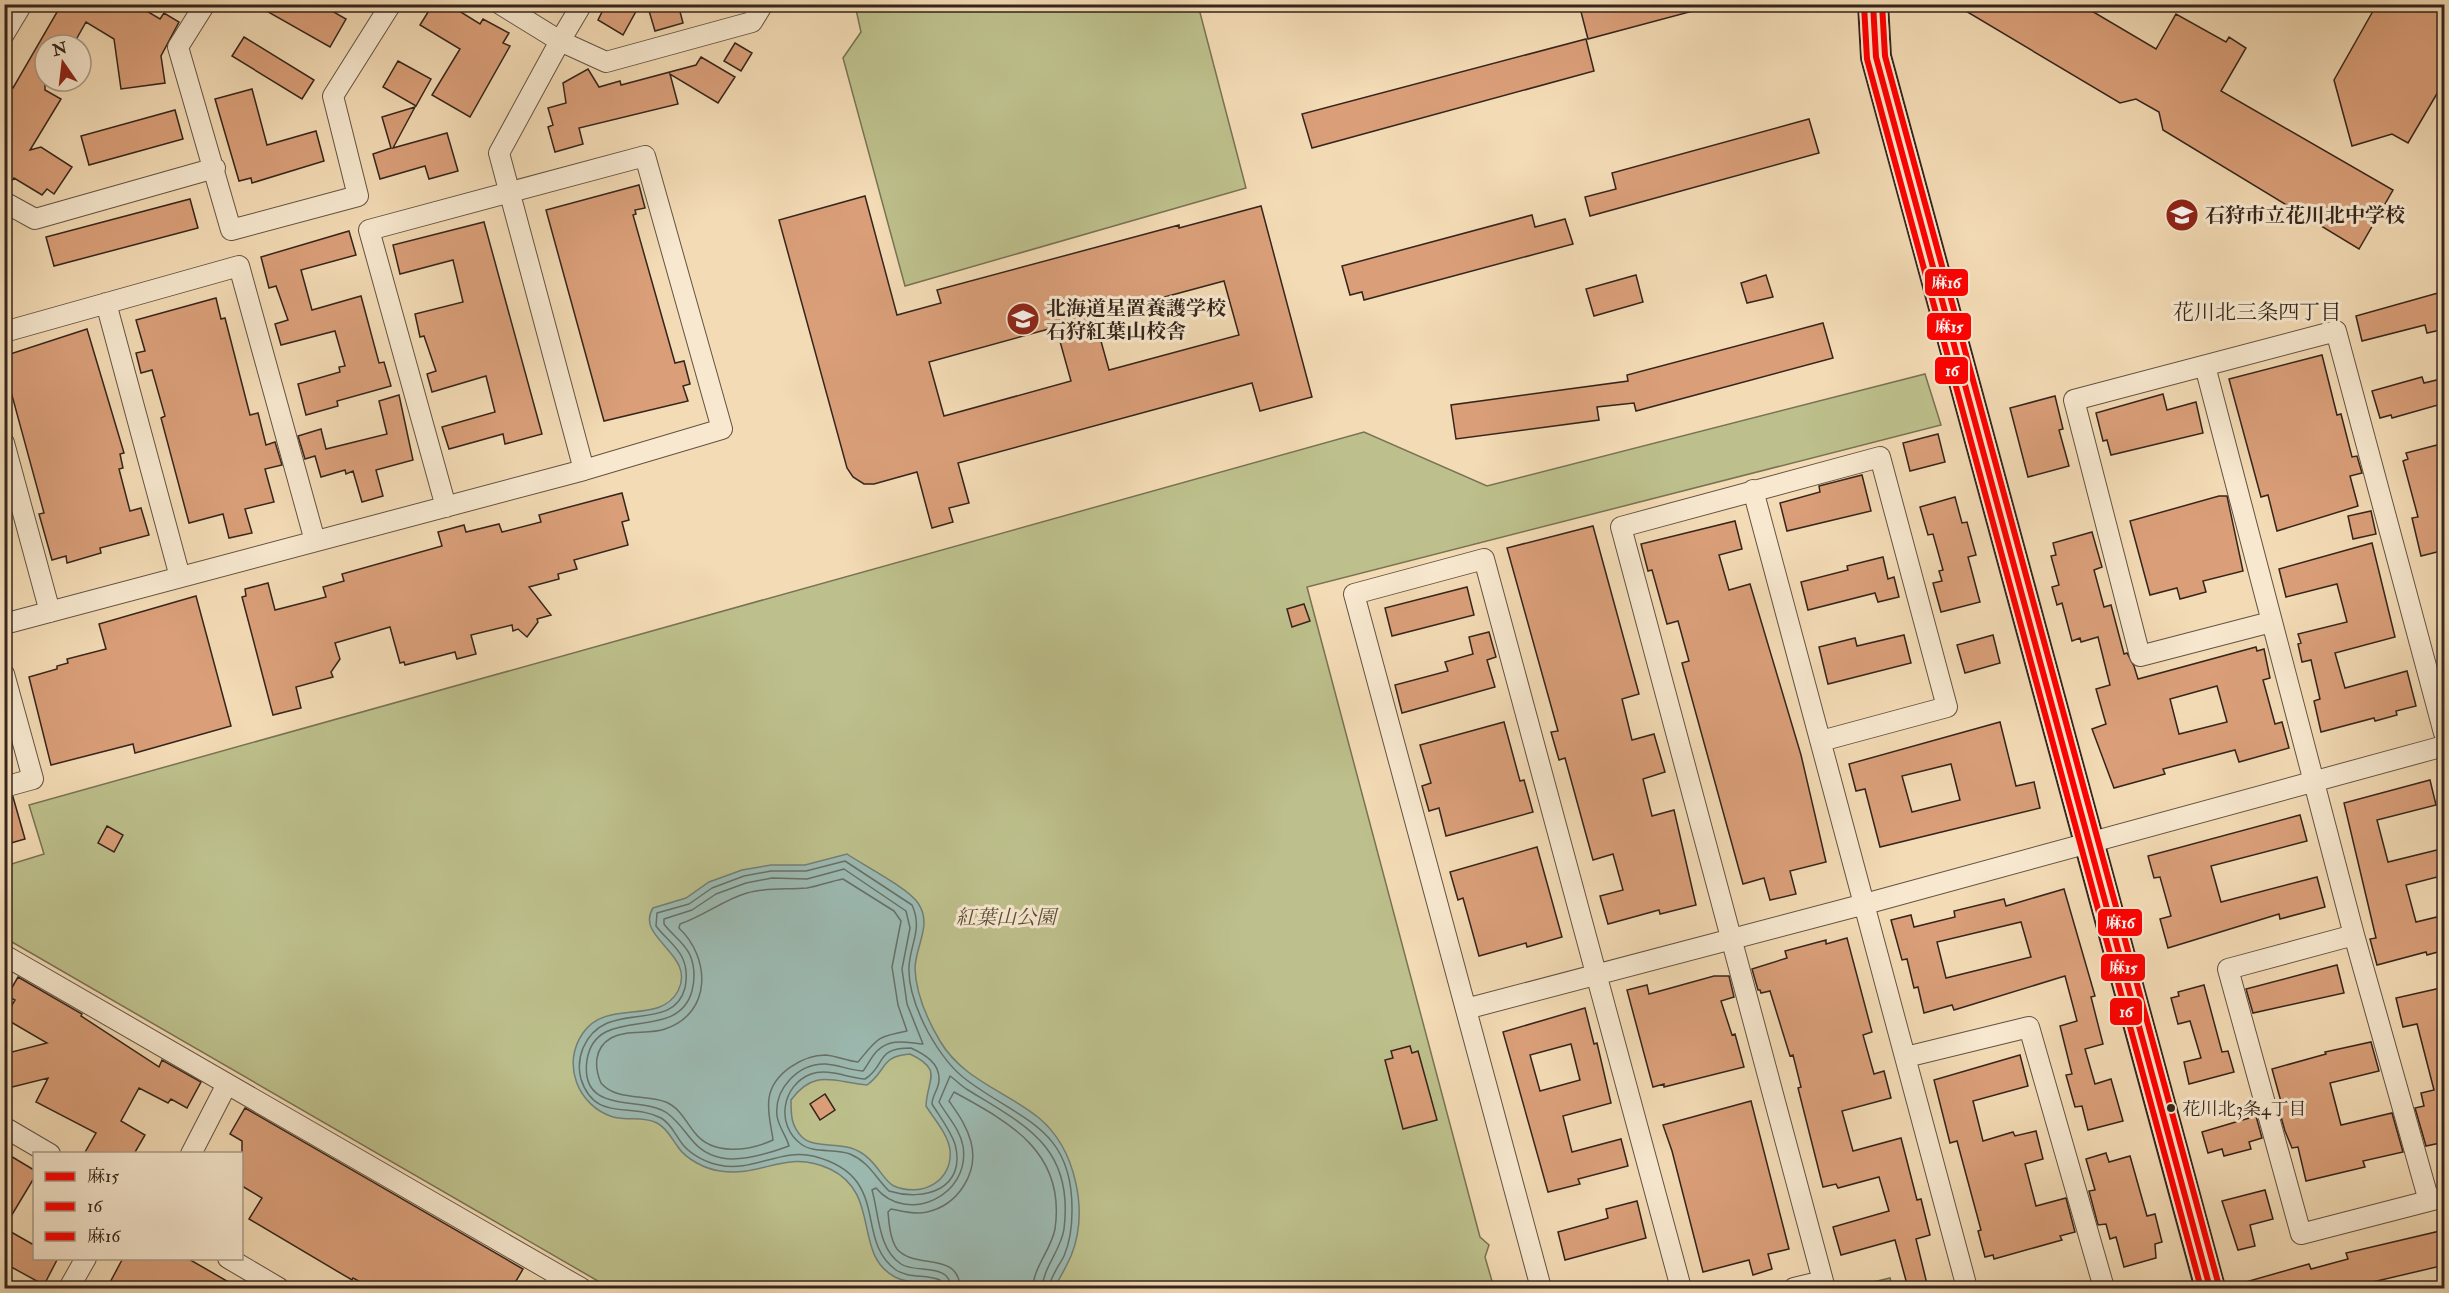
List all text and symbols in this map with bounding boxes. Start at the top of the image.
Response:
north arrow [33,33,93,93]
text: N [49,38,70,61]
school or university icon: 石狩市立花川北中学校 [2164,197,2200,233]
place label: 石狩市立花川北中学校 [2205,203,2405,228]
line badge: 麻16 [1924,268,1969,297]
text: 麻16 [1931,273,1963,293]
place label: 北海道星置養護学校 石狩紅葉山校舎 [1046,296,1226,344]
district label: 花川北三条四丁目 [2173,299,2341,326]
school or university icon: 北海道星置養護学校 石狩紅葉山校舎 [1005,301,1041,337]
line badge: 麻15 [1926,312,1972,341]
text: 麻15 [1935,317,1964,337]
line badge: 16 [1934,356,1969,385]
text: 16 [1945,361,1961,381]
park label: 紅葉山公園 [956,905,1059,930]
line badge: 麻16 [2097,908,2143,937]
text: 麻16 [2105,913,2137,933]
line badge: 麻15 [2100,953,2146,982]
text: 麻15 [2109,958,2138,978]
line badge: 16 [2109,997,2143,1026]
text: 16 [2119,1002,2135,1022]
place label: 花川北3条4丁目 [2182,1098,2307,1121]
marker: 花川北3条4丁目 [2165,1102,2177,1114]
legend [33,1152,243,1260]
text: 麻15 [87,1165,119,1188]
text: 16 [87,1195,103,1218]
text: 麻16 [87,1225,121,1248]

